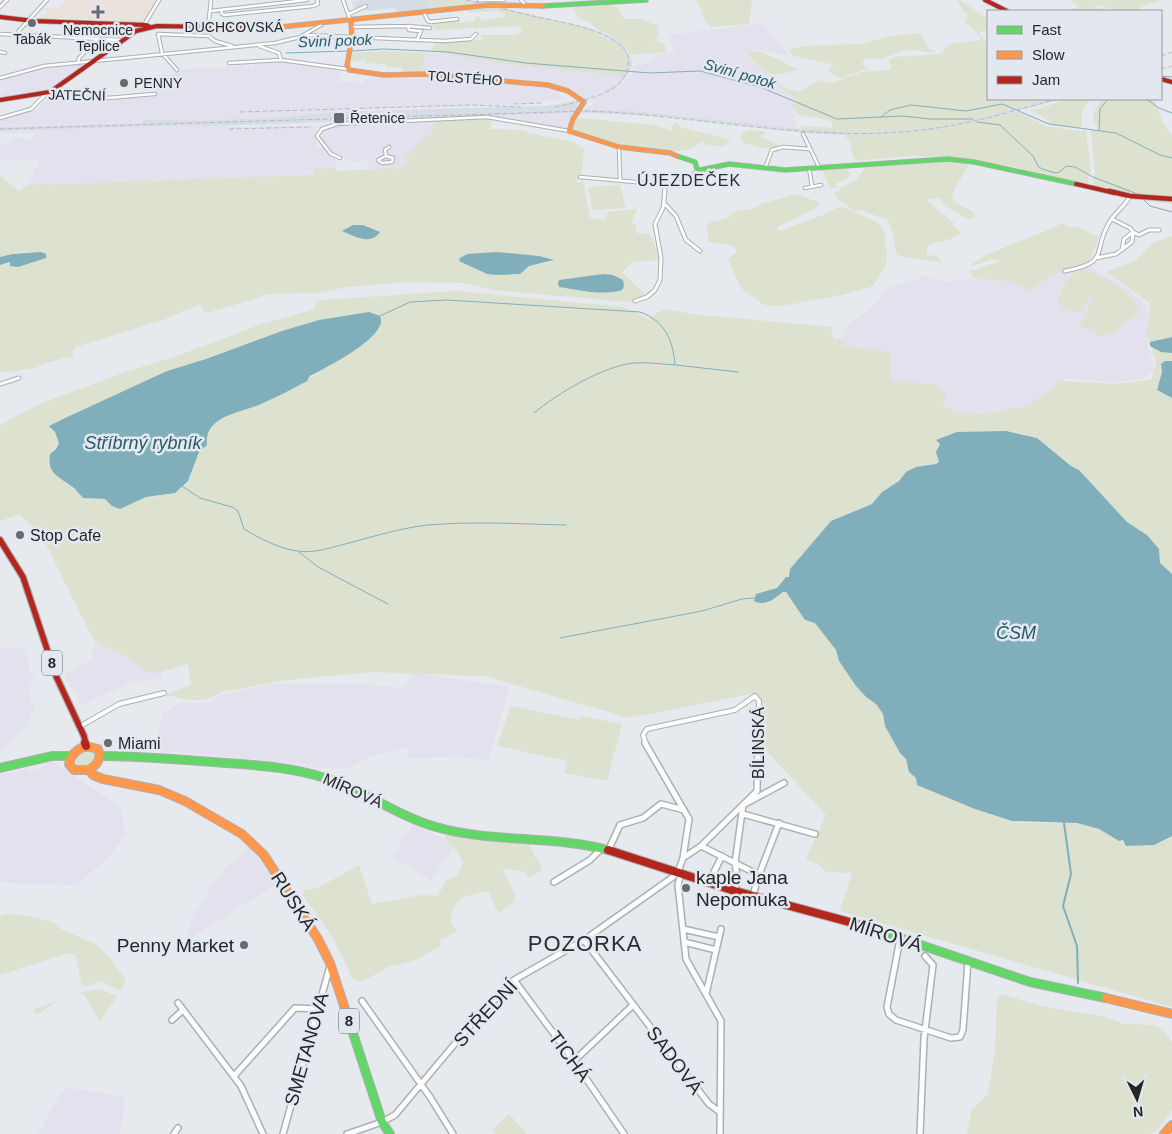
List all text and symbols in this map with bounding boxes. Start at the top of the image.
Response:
marker: Nemocnice Teplice [91,5,105,19]
legend [987,10,1162,100]
marker: Tabák [26,17,38,29]
street label: DUCHCOVSKÁ [185,19,284,35]
text: Fast [1032,21,1062,38]
place label: Nemocnice Teplice [63,22,133,54]
place label: Tabák [13,31,52,47]
water label: Sviní potok [298,31,374,50]
text: Slow [1032,46,1065,63]
water label: Sviní potok [702,55,780,92]
street label: TOLSTÉHO [427,67,503,89]
text: Jam [1032,71,1060,88]
place label: PENNY [134,75,183,91]
marker: PENNY [118,77,130,89]
street label: JATEČNÍ [48,87,106,104]
place label: Řetenice [350,110,405,126]
marker: Řetenice [332,111,346,125]
district label: ÚJEZDEČEK [637,171,741,189]
water label: Stříbrný rybník [84,433,203,453]
place label: Stop Cafe [30,527,101,544]
marker: Stop Cafe [14,529,26,541]
water label: ČSM [996,622,1036,643]
road number: 8 [42,650,62,676]
street label: BÍLINSKÁ [749,707,767,779]
place label: Miami [118,735,161,752]
marker: Miami [102,737,114,749]
street label: MÍROVÁ [321,769,386,811]
place label: kaple Jana Nepomuka [696,867,788,910]
street label: RUSKÁ [267,868,320,935]
marker: kaple Jana Nepomuka [680,882,692,894]
street label: MÍROVÁ [847,913,925,956]
district label: POZORKA [528,931,642,956]
place label: Penny Market [117,935,235,956]
marker: Penny Market [238,939,250,951]
street label: STŘEDNÍ [449,975,522,1051]
street label: SMETANOVA [280,990,333,1108]
road number: 8 [339,1008,359,1034]
street label: SADOVÁ [642,1022,707,1098]
street label: TICHÁ [544,1027,595,1086]
north arrow [1112,1074,1162,1124]
text: N [1132,1104,1144,1120]

